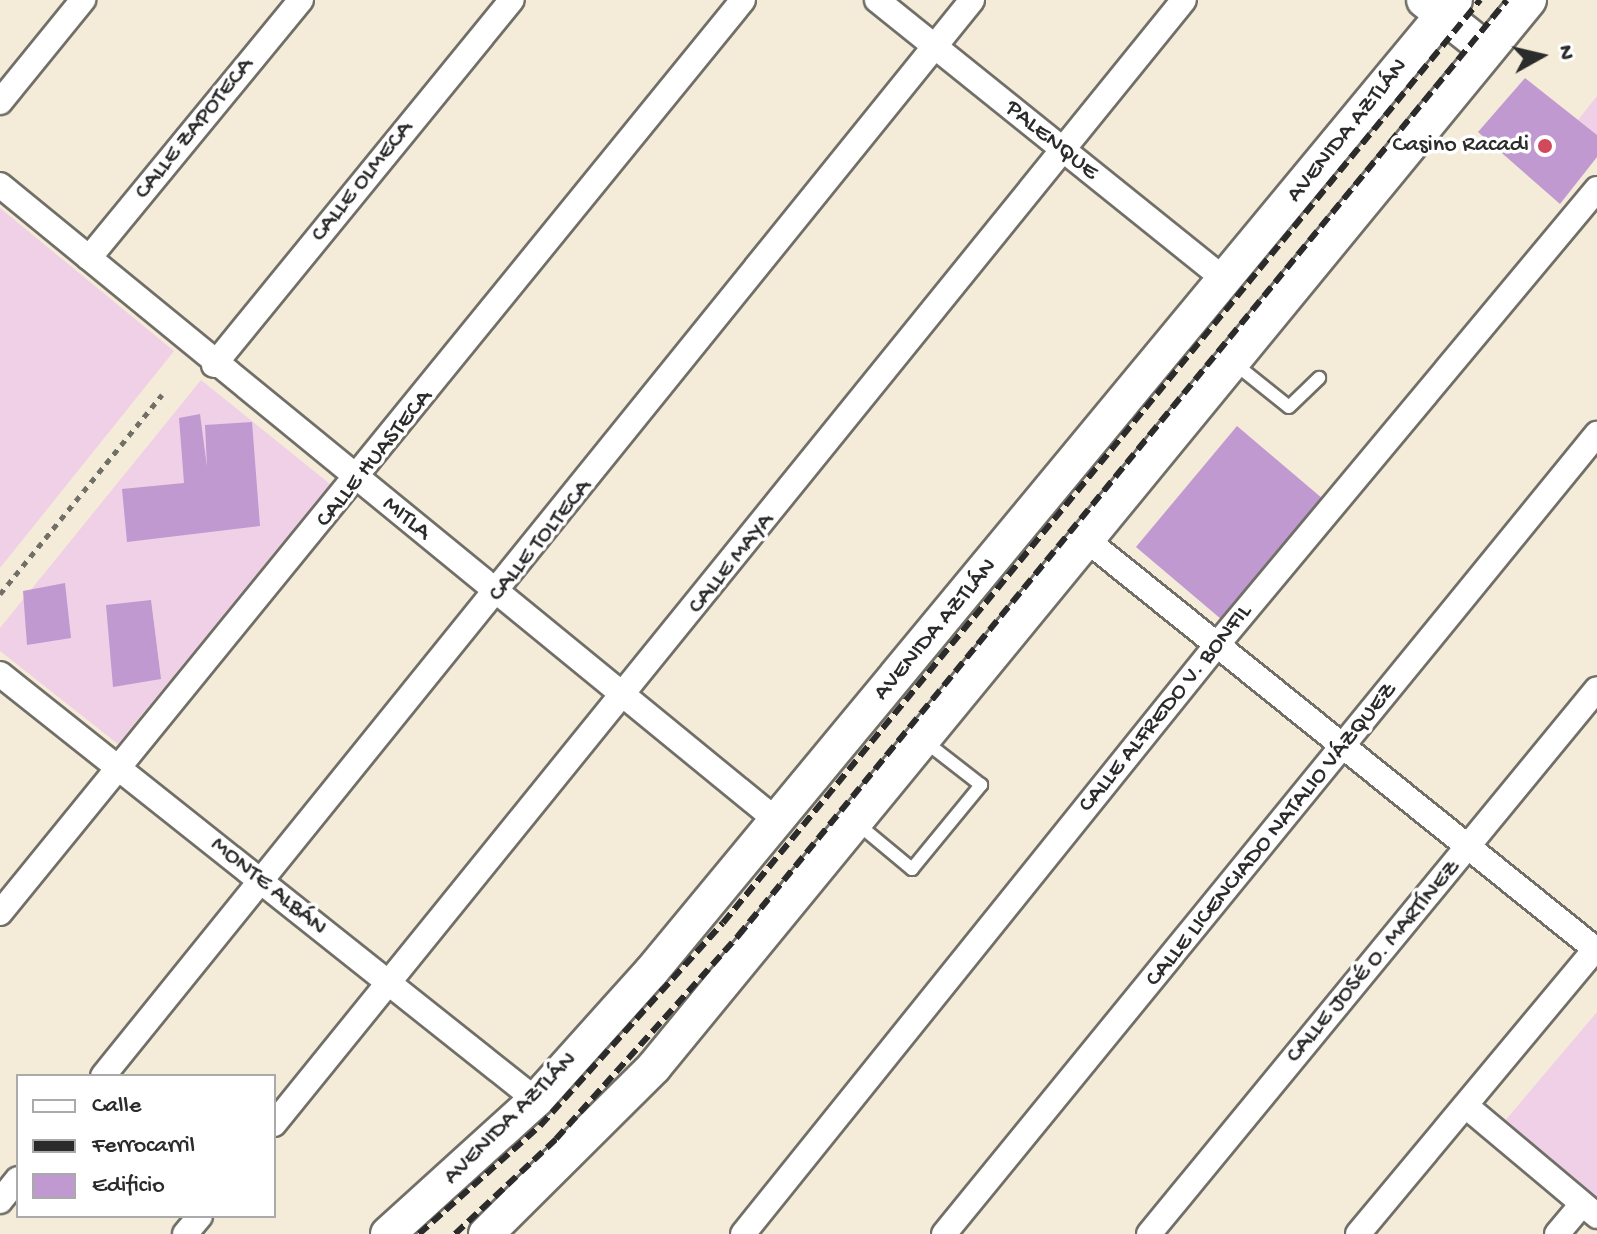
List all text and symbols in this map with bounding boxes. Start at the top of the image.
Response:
north arrow [1501,16,1581,96]
text: N [1551,44,1579,62]
street label: CALLE ZAPOTECA [129,52,261,206]
street label: AVENIDA AZTLÁN [1281,53,1415,209]
street label: PALENQUE [999,95,1103,187]
street label: CALLE OLMECA [305,116,421,248]
place label: Casino Racadi [1392,132,1529,160]
marker: Casino Racadi [1536,137,1554,155]
street label: CALLE HUASTECA [310,384,440,534]
street label: CALLE TOLTECA [483,474,599,608]
street label: MITLA [376,491,436,547]
street label: CALLE MAYA [683,508,781,620]
street label: AVENIDA AZTLÁN [868,553,1004,707]
street label: CALLE ALFREDO V. BONFIL [1073,599,1259,819]
street label: CALLE LICENCIADO NATALIO VÁZQUEZ [1140,677,1404,993]
street label: MONTE ALBÁN [204,831,332,943]
street label: CALLE JOSÉ O. MARTÍNEZ [1281,854,1467,1070]
street label: AVENIDA AZTLÁN [438,1046,584,1192]
legend [16,1074,276,1218]
text: Calle [92,1092,141,1121]
text: Ferrocarril [92,1132,195,1161]
text: Edificio [92,1172,165,1201]

